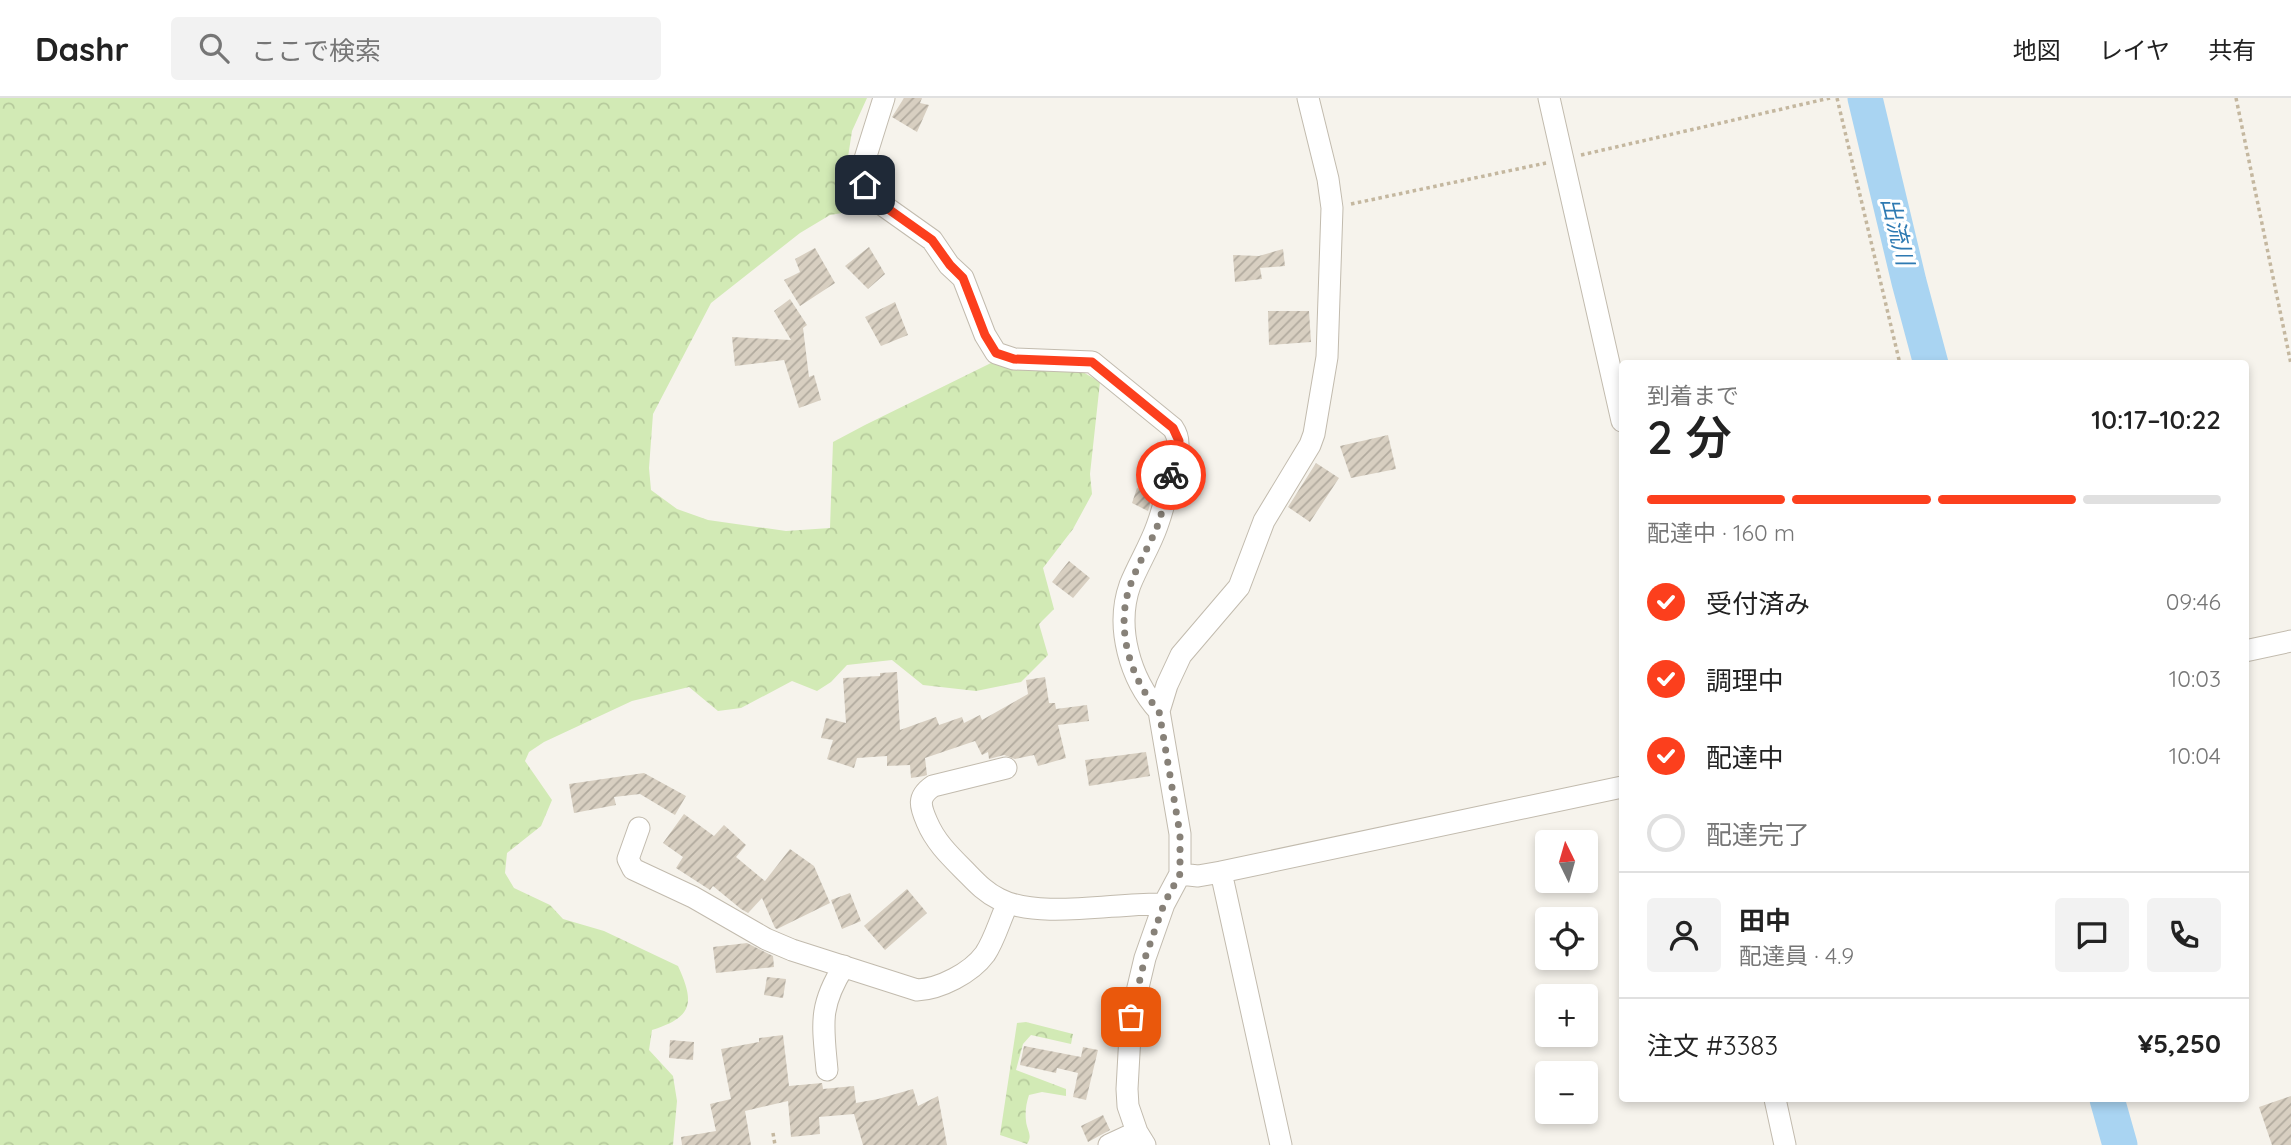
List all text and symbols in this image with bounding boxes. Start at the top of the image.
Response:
search box [171,17,661,80]
text: Dashr [35,28,129,69]
icon: search [195,29,233,67]
text: ここで検索 [251,34,381,67]
text: 地図 [2013,35,2061,65]
text: レイヤ [2099,35,2170,65]
text: 共有 [2208,35,2256,65]
pin [835,155,895,215]
icon: home [846,166,884,204]
water label: 出流川 [1876,194,1921,271]
text: 到着まで [1647,381,1739,410]
text: 10:17–10:22 [2091,403,2221,436]
text: 2 分 [1647,408,1732,466]
courier [1136,440,1206,510]
icon: bike [1152,456,1190,494]
text: 配達中 · 160 m [1647,518,1795,547]
icon: check [1647,583,1685,621]
text: 受付済み [1706,587,1810,620]
text: 09:46 [2166,587,2221,616]
icon: check [1647,660,1685,698]
text: 調理中 [1706,664,1784,697]
text: 10:03 [2169,664,2221,693]
icon: check [1647,737,1685,775]
text: 配達中 [1706,741,1784,774]
text: 10:04 [2169,741,2221,770]
text: 配達完了 [1706,818,1810,851]
north arrow [1535,830,1598,892]
map controls [1535,830,1598,1124]
button: person [1647,898,1721,972]
button: chat [2055,898,2129,972]
button: phone [2147,898,2221,972]
text: 田中 [1739,904,1791,937]
button: locate [1535,907,1598,970]
text: 配達員 · 4.9 [1739,941,1854,970]
button: + [1535,984,1598,1047]
pin [1101,987,1161,1047]
icon: bag [1112,998,1150,1036]
text: ¥5,250 [2138,1027,2221,1060]
text: 注文 #3383 [1647,1029,1778,1062]
button: − [1535,1061,1598,1124]

